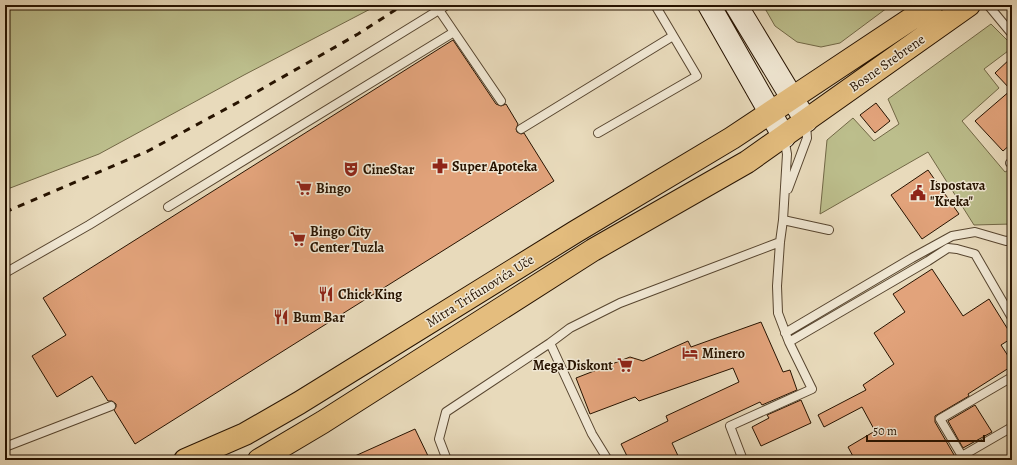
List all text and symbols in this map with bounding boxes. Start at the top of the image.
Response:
street label: Bosne Srebrene [845,30,929,96]
pharmacy icon: Super Apoteka [431,157,449,175]
place label: Super Apoteka [452,157,538,176]
theatre icon: CineStar [342,160,360,178]
place label: CineStar [363,160,415,179]
place label: Ispostava "Kreka" [930,176,986,211]
supermarket icon: Bingo [295,179,313,197]
place label: Bingo [316,179,351,198]
public building icon: Ispostava "Kreka" [909,184,927,202]
place label: Bingo City Center Tuzla [310,222,385,257]
supermarket icon: Bingo City Center Tuzla [289,230,307,248]
street label: Mitra Trifunovića Uče [422,250,538,332]
restaurant icon: Chick King [317,285,335,303]
place label: Chick King [338,285,403,304]
restaurant icon: Bum Bar [272,308,290,326]
place label: Bum Bar [293,308,345,327]
hotel icon: Minero [681,344,699,362]
place label: Minero [702,344,745,363]
place label: Mega Diskont [533,356,613,375]
supermarket icon: Mega Diskont [616,356,634,374]
scale bar [867,417,984,443]
text: 50 m [873,423,897,439]

